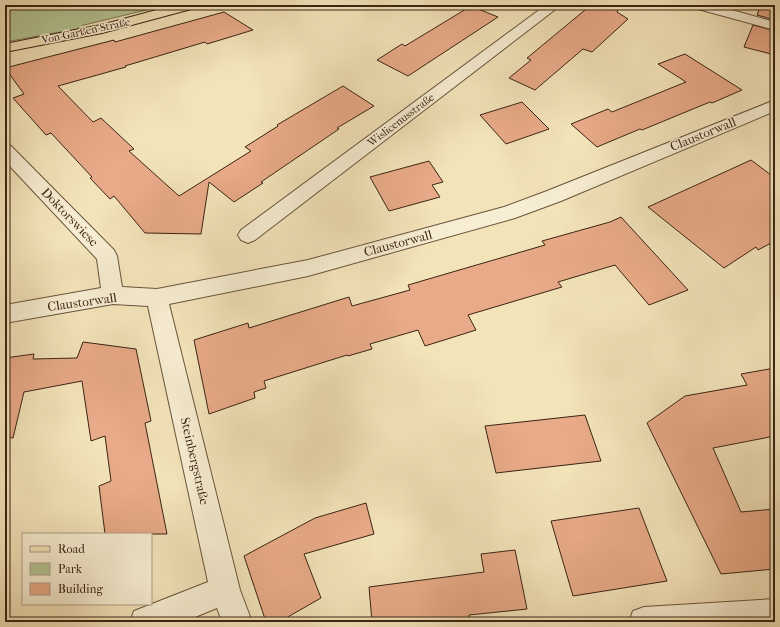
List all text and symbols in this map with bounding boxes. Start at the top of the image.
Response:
street label: Von-Garßen-Straße [39,15,132,47]
street label: Wislicenusstraße [364,90,437,150]
street label: Claustorwall [668,114,739,154]
street label: Doktorswiese [38,185,102,250]
street label: Claustorwall [362,227,434,259]
street label: Claustorwall [46,290,118,314]
street label: Steinbergstraße [178,416,212,507]
legend [22,533,152,605]
text: Road [58,542,85,556]
text: Park [58,562,83,576]
text: Building [58,582,103,596]

